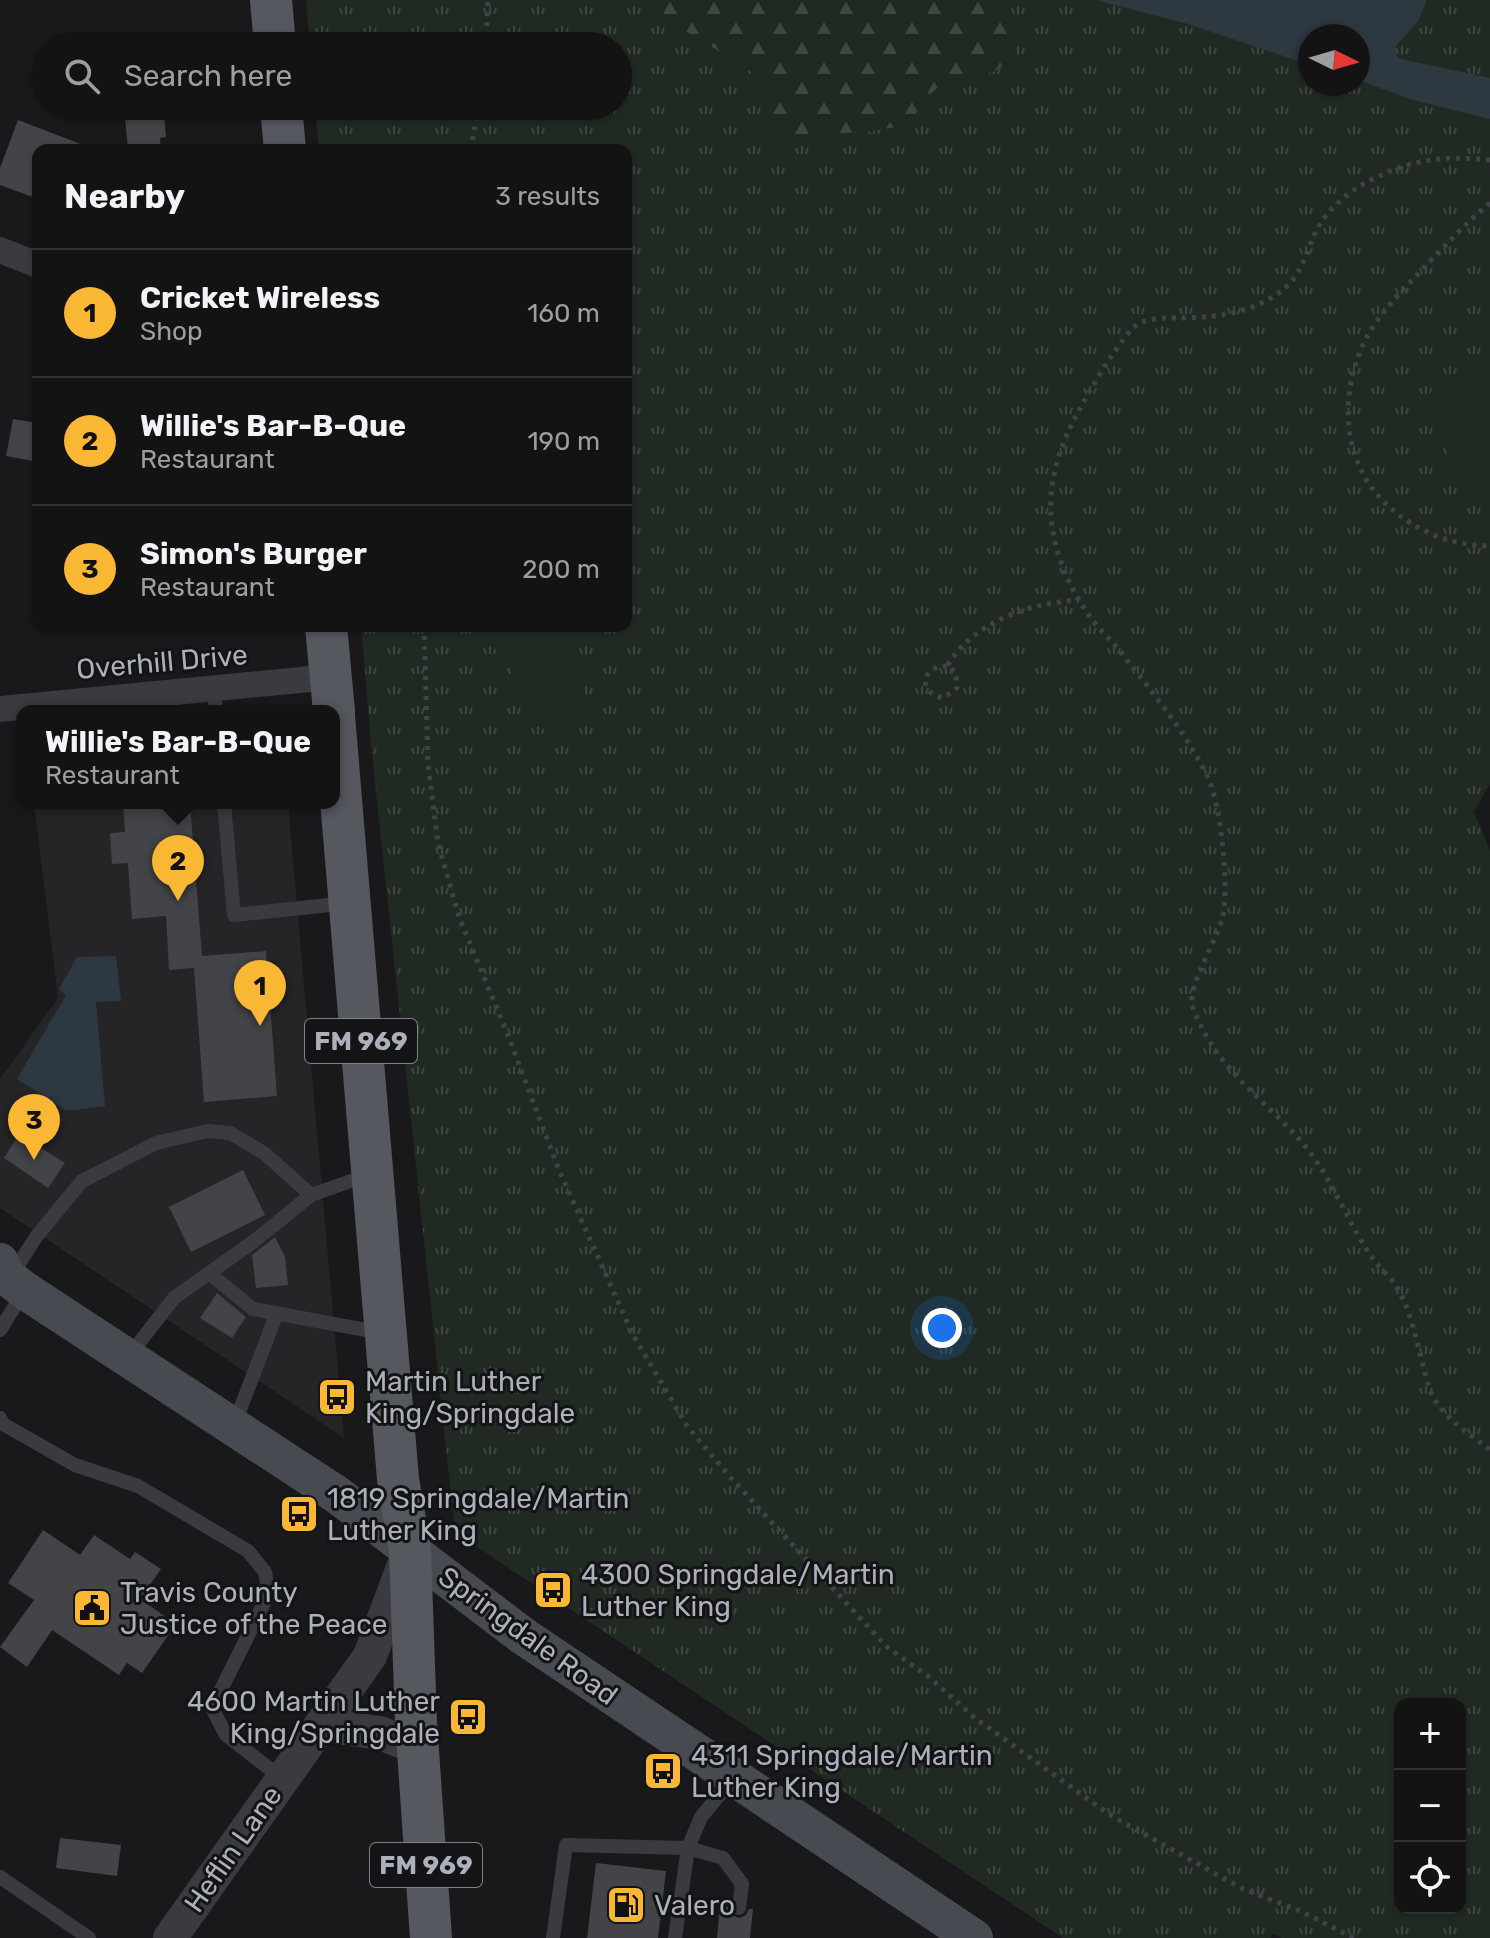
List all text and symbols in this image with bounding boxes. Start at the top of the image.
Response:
north arrow [1298,24,1370,96]
search box [32,32,632,120]
icon: search [60,54,104,98]
text: Search here [124,58,292,94]
text: Nearby [64,176,185,217]
text: 3 results [495,181,600,212]
text: Cricket Wireless [140,280,380,316]
text: 1 [84,298,96,329]
text: 160 m [527,298,600,329]
text: Shop [140,316,202,347]
text: Willie's Bar-B-Que [140,408,406,444]
text: 2 [82,426,98,457]
text: 190 m [527,426,600,457]
text: Restaurant [140,444,275,475]
text: Simon's Burger [140,536,367,572]
text: 3 [81,554,99,585]
text: 200 m [522,554,600,585]
text: Restaurant [140,572,275,603]
street label: Overhill Drive [75,638,249,686]
popup [16,705,340,809]
text: Willie's Bar-B-Que [45,724,311,760]
text: Restaurant [45,760,180,791]
pin: 2 [152,835,204,901]
pin: 1 [234,960,286,1026]
road number: FM 969 [305,1019,417,1063]
pin: 3 [8,1094,60,1160]
your location [922,1308,962,1348]
place label: Martin Luther King/Springdale [365,1365,575,1430]
bus stop icon: Martin Luther King/Springdale [316,1376,358,1418]
place label: 1819 Springdale/Martin Luther King [327,1482,629,1547]
bus stop icon: 1819 Springdale/Martin Luther King [278,1493,320,1535]
place label: 4300 Springdale/Martin Luther King [581,1558,895,1623]
street label: Springdale Road [432,1560,624,1712]
bus stop icon: 4300 Springdale/Martin Luther King [532,1569,574,1611]
place label: Travis County Justice of the Peace [120,1576,387,1641]
public building icon: Travis County Justice of the Peace [71,1587,113,1629]
place label: 4600 Martin Luther King/Springdale [187,1685,440,1750]
bus stop icon: 4600 Martin Luther King/Springdale [447,1696,489,1738]
map controls [1394,1698,1466,1914]
button: + [1394,1698,1466,1770]
place label: 4311 Springdale/Martin Luther King [691,1739,993,1804]
bus stop icon: 4311 Springdale/Martin Luther King [642,1750,684,1792]
button: − [1394,1770,1466,1842]
street label: Heflin Lane [177,1779,289,1919]
button: locate [1394,1842,1466,1914]
road number: FM 969 [370,1843,482,1887]
fuel station icon: Valero [605,1884,647,1926]
place label: Valero [654,1889,735,1922]

